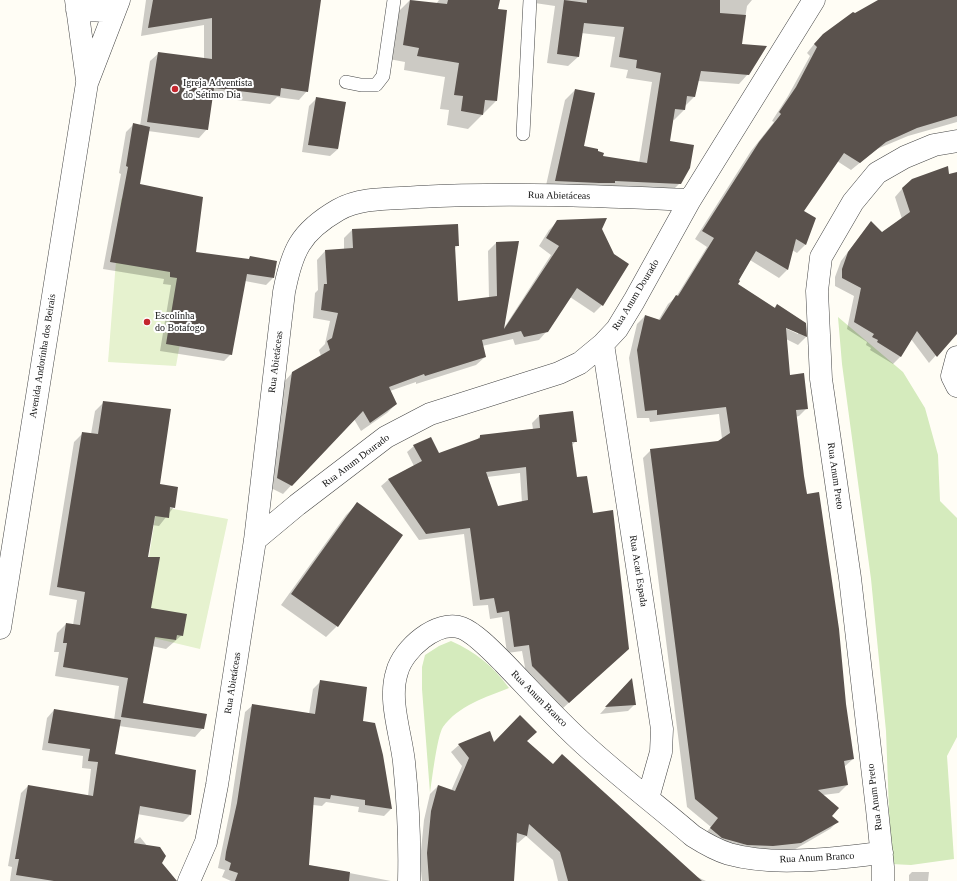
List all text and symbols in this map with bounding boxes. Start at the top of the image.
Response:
place label: Igreja Adventista do Sétimo Dia [183,77,252,100]
marker: Igreja Adventista do Sétimo Dia [170,84,180,94]
street label: Rua Abietáceas [528,189,590,203]
street label: Rua Anum Dourado [610,257,662,333]
street label: Avenida Andorinha dos Beirais [27,293,59,419]
place label: Escolinha do Botafogo [155,310,205,334]
marker: Escolinha do Botafogo [142,317,152,327]
street label: Rua Abietáceas [266,330,286,394]
street label: Rua Anum Dourado [320,432,392,490]
street label: Rua Anum Preto [824,442,846,510]
street label: Rua Acari Espada [626,534,650,608]
street label: Rua Abietáceas [222,651,244,715]
street label: Rua Anum Branco [508,668,570,730]
street label: Rua Anum Preto [865,763,885,831]
street label: Rua Anum Branco [779,850,855,866]

